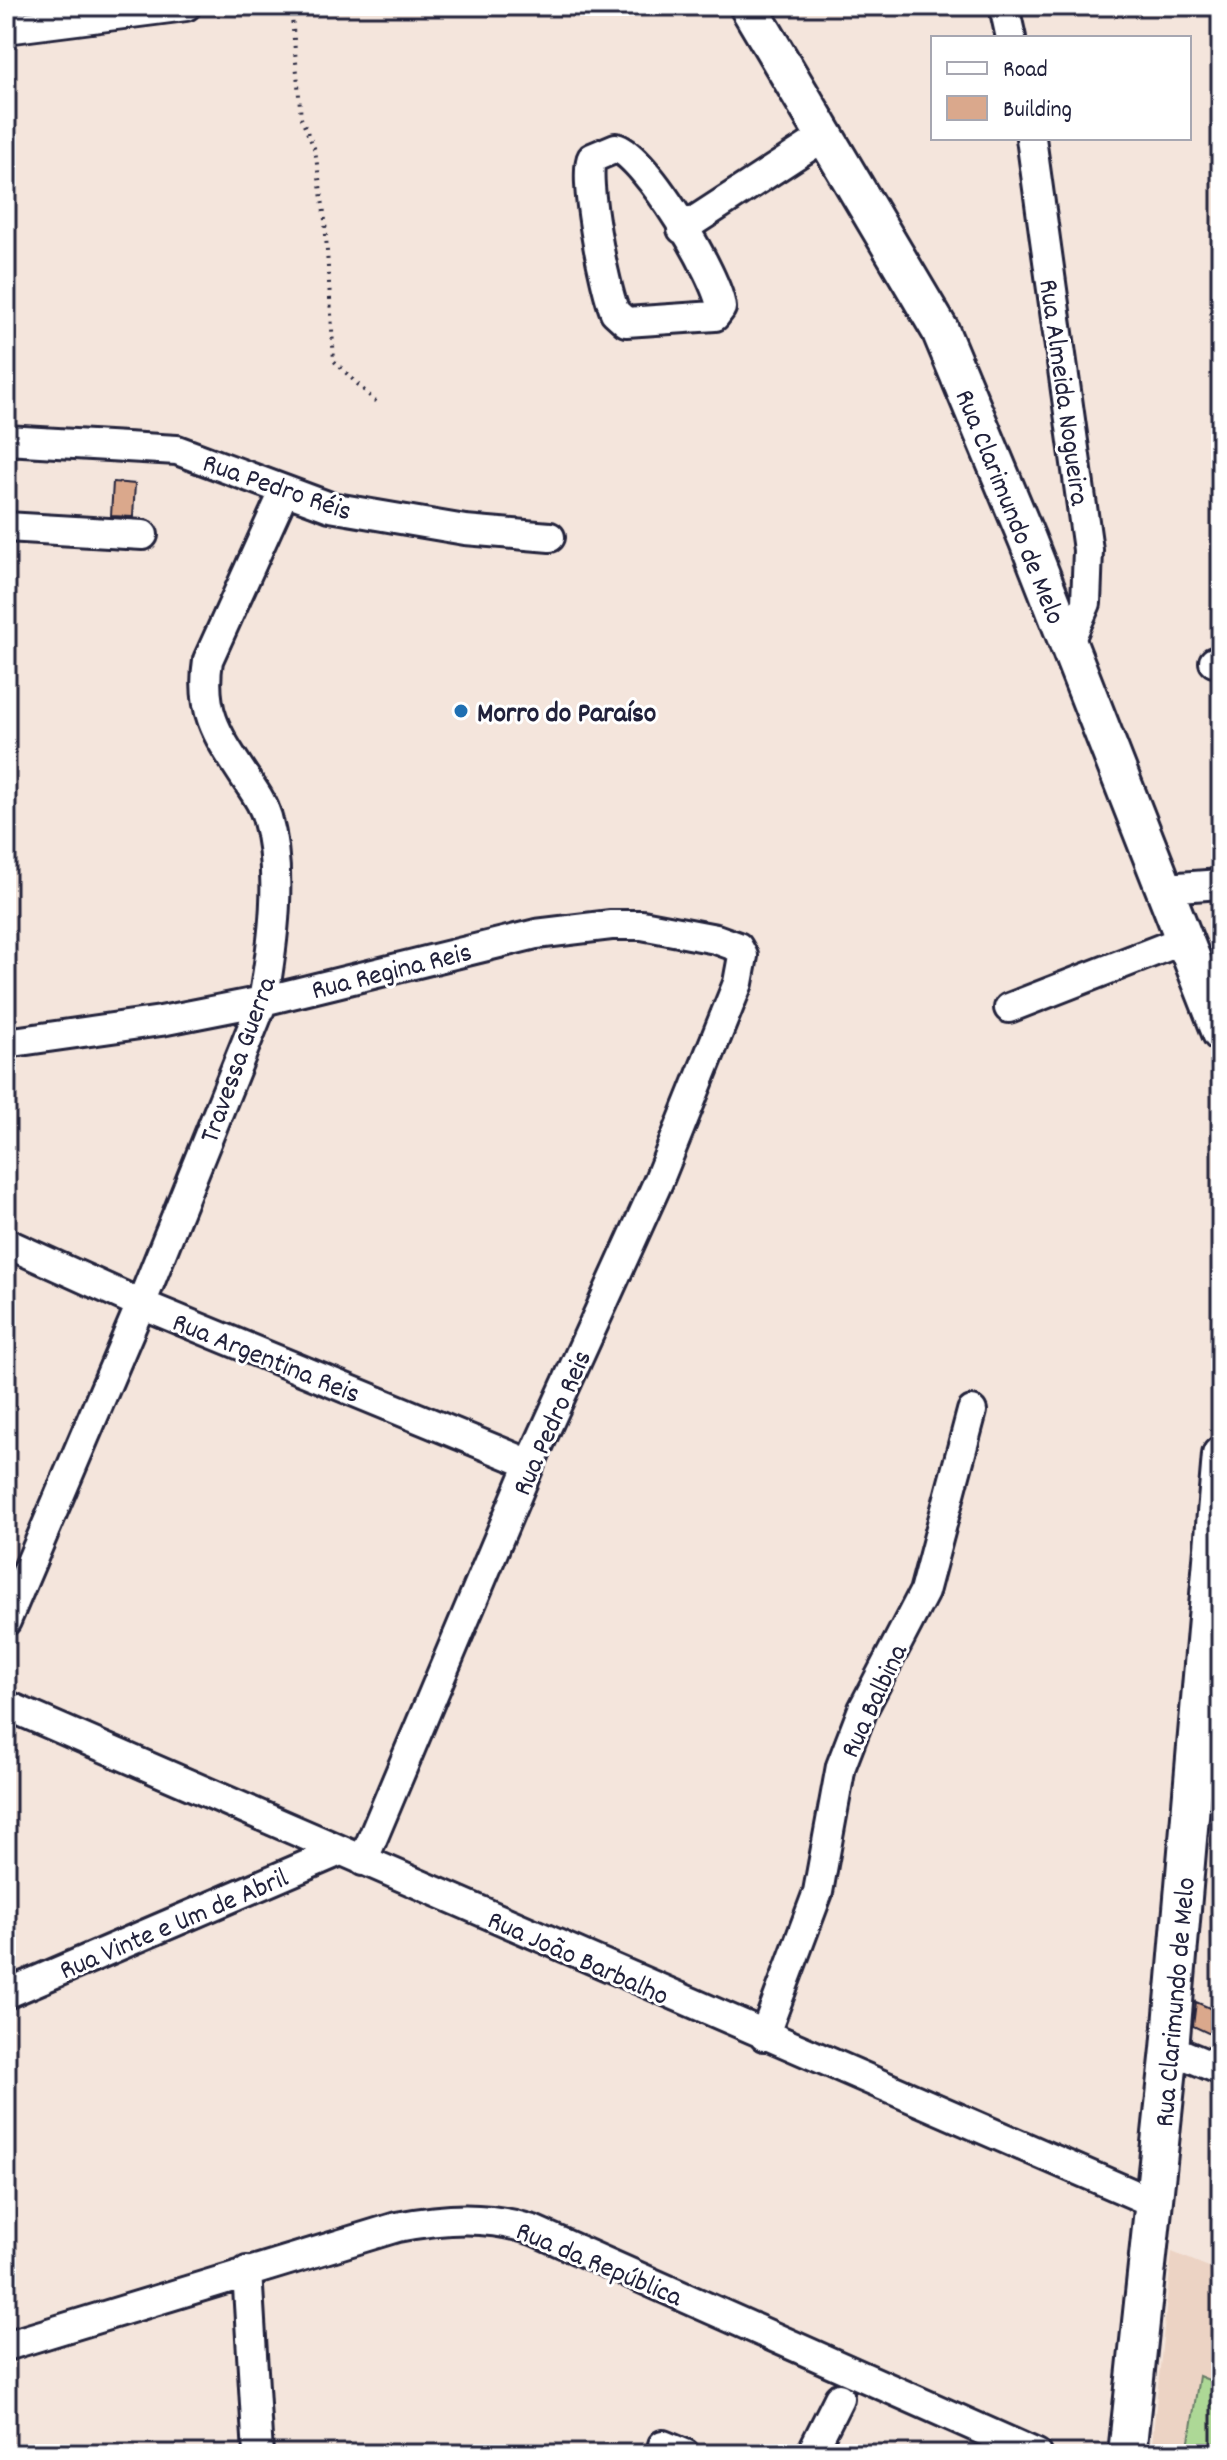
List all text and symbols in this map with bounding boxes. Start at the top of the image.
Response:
legend [931,36,1191,140]
text: Road [1003,54,1048,88]
text: Building [1003,94,1072,128]
street label: Rua Almeida Nogueira [1025,277,1097,509]
street label: Rua Clarimundo de Melo [942,384,1073,631]
street label: Rua Pedro Réis [196,446,356,534]
place label: Morro do Paraíso [477,696,656,736]
marker: Morro do Paraíso [452,702,470,720]
street label: Rua Regina Reis [308,935,477,1013]
street label: Travessa Guerra [192,971,290,1149]
street label: Rua Argentina Reis [165,1305,365,1416]
street label: Rua Pedro Reis [505,1345,604,1503]
street label: Rua Balbina [833,1638,921,1766]
street label: Rua Vinte e Um de Abril [54,1860,296,1993]
street label: Rua Clarimundo de Melo [1147,1876,1209,2129]
street label: Rua João Barbalho [480,1903,674,2018]
street label: Rua da República [509,2214,688,2320]

